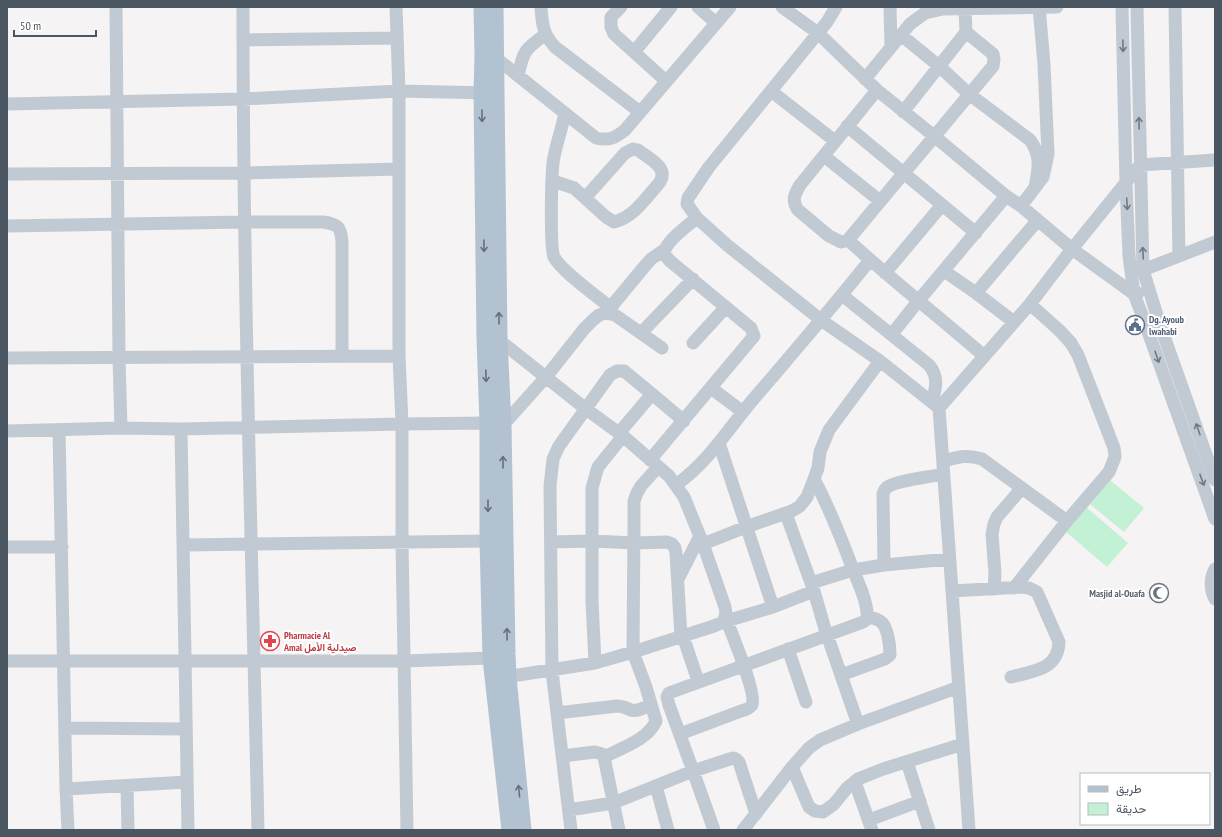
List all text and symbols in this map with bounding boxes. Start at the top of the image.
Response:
scale bar [14,12,96,38]
text: 50 m [20,18,41,33]
one-way arrow [1119,39,1127,52]
one-way arrow [478,109,486,122]
one-way arrow [1135,117,1143,130]
one-way arrow [1123,197,1130,210]
one-way arrow [480,239,488,252]
one-way arrow [1139,247,1146,260]
one-way arrow [495,312,503,325]
place label: Dg. Ayoub lwahabi [1149,313,1184,338]
public building icon: Dg. Ayoub lwahabi [1124,314,1146,336]
one-way arrow [1154,351,1162,363]
one-way arrow [482,369,490,382]
one-way arrow [1193,424,1201,436]
one-way arrow [499,456,507,469]
one-way arrow [1198,473,1206,485]
one-way arrow [484,499,492,512]
mosque icon: Masjid al-Ouafa [1148,582,1170,604]
place label: Masjid al-Ouafa [1089,587,1145,600]
one-way arrow [503,628,510,641]
place label: Pharmacie Al Amal صيدلية الأمل [283,629,357,654]
pharmacy icon: Pharmacie Al Amal صيدلية الأمل [259,630,281,652]
legend [1080,773,1210,825]
text: طريق [1116,781,1142,797]
one-way arrow [516,785,523,798]
text: حديقة [1116,801,1146,816]

